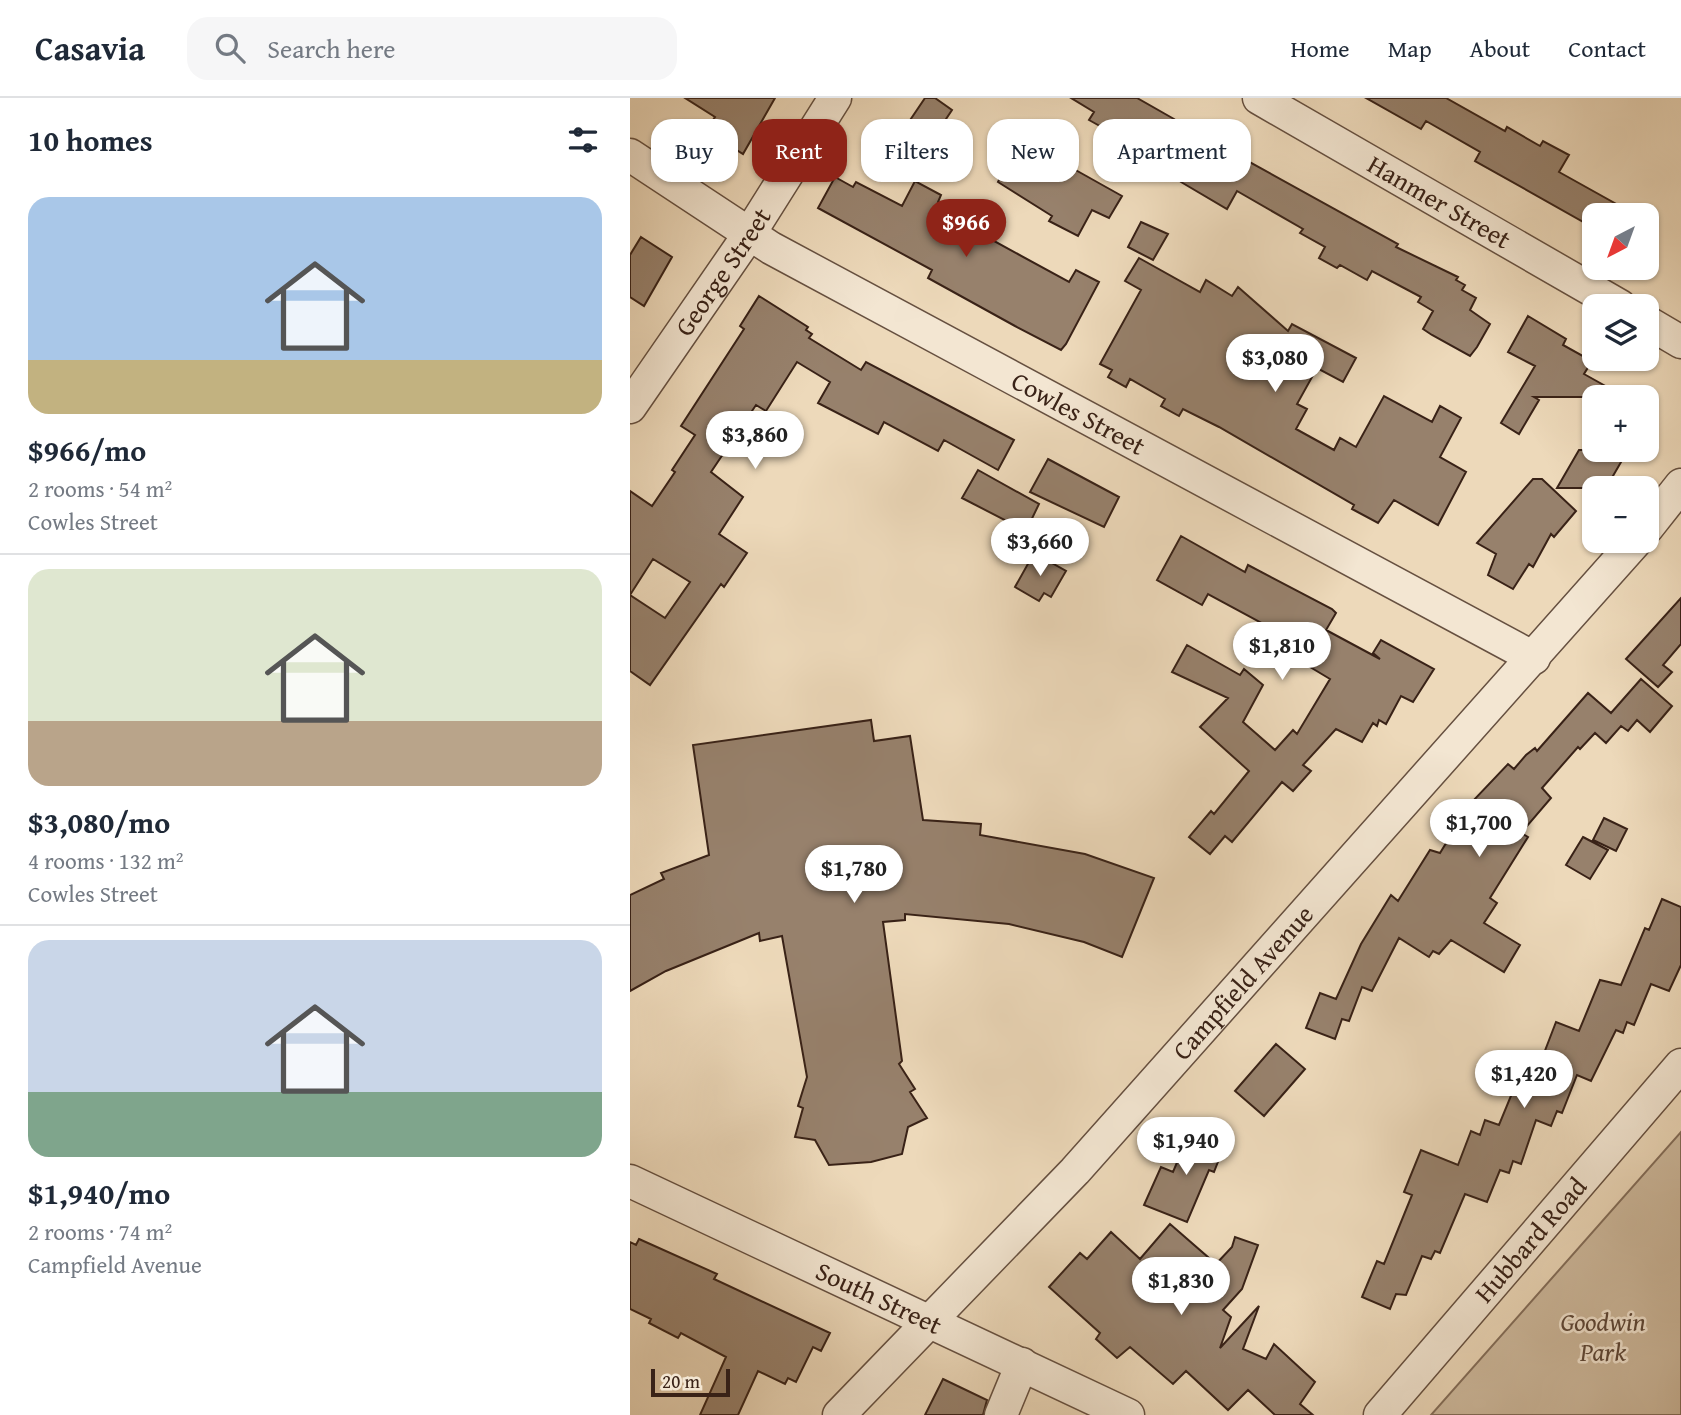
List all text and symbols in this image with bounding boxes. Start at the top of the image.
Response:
search box [187,17,677,80]
text: Casavia [35,24,145,72]
icon: search [211,29,249,67]
text: Search here [267,29,396,68]
text: Home [1291,31,1350,66]
text: Map [1388,31,1432,66]
text: About [1470,31,1530,66]
text: Contact [1568,31,1646,66]
text: 10 homes [28,118,153,162]
chip: Buy [651,119,738,182]
chip: Rent [752,119,847,182]
chip: Filters [861,119,973,182]
chip: New [987,119,1079,182]
chip: Apartment [1093,119,1251,182]
icon: filters [564,121,602,159]
street label: Hanmer Street [1360,145,1518,258]
street label: George Street [665,200,780,344]
pin: $966 [925,200,1007,259]
north arrow [1582,203,1659,280]
map controls [1582,203,1659,553]
text: $966 [942,205,990,238]
icon: home [252,243,378,369]
button: layers [1582,294,1659,371]
pin: $3,080 [1218,334,1332,394]
text: $3,080 [1242,340,1308,373]
street label: Cowles Street [1005,361,1153,465]
button: + [1582,385,1659,462]
pin: $3,860 [698,412,812,471]
text: $3,860 [722,417,788,450]
text: $966/mo [28,428,146,472]
text: 2 rooms · 54 m² [28,472,172,505]
button: − [1582,476,1659,553]
text: Cowles Street [28,505,158,538]
pin: $3,660 [983,518,1097,578]
text: $3,660 [1007,524,1073,557]
icon: home [252,615,378,741]
pin: $1,810 [1225,622,1339,682]
text: $1,810 [1249,628,1315,661]
text: $3,080/mo [28,800,170,844]
pin: $1,700 [1422,800,1536,859]
text: $1,700 [1446,805,1512,838]
text: 4 rooms · 132 m² [28,844,183,877]
pin: $1,780 [797,846,911,905]
text: $1,780 [821,851,887,884]
text: Cowles Street [28,877,158,910]
street label: Campfield Avenue [1163,896,1322,1068]
icon: home [252,986,378,1112]
pin: $1,420 [1467,1051,1581,1110]
text: $1,420 [1491,1056,1557,1089]
pin: $1,940 [1129,1118,1243,1177]
text: $1,940 [1153,1123,1219,1156]
street label: Hubbard Road [1465,1168,1596,1311]
text: $1,940/mo [28,1171,170,1215]
text: 2 rooms · 74 m² [28,1215,172,1248]
text: Campfield Avenue [28,1248,202,1281]
street label: South Street [810,1251,949,1344]
pin: $1,830 [1124,1258,1238,1317]
text: $1,830 [1148,1263,1214,1296]
park label: Goodwin Park [1560,1302,1646,1371]
scale bar [651,1366,730,1398]
text: 20 m [662,1367,700,1395]

